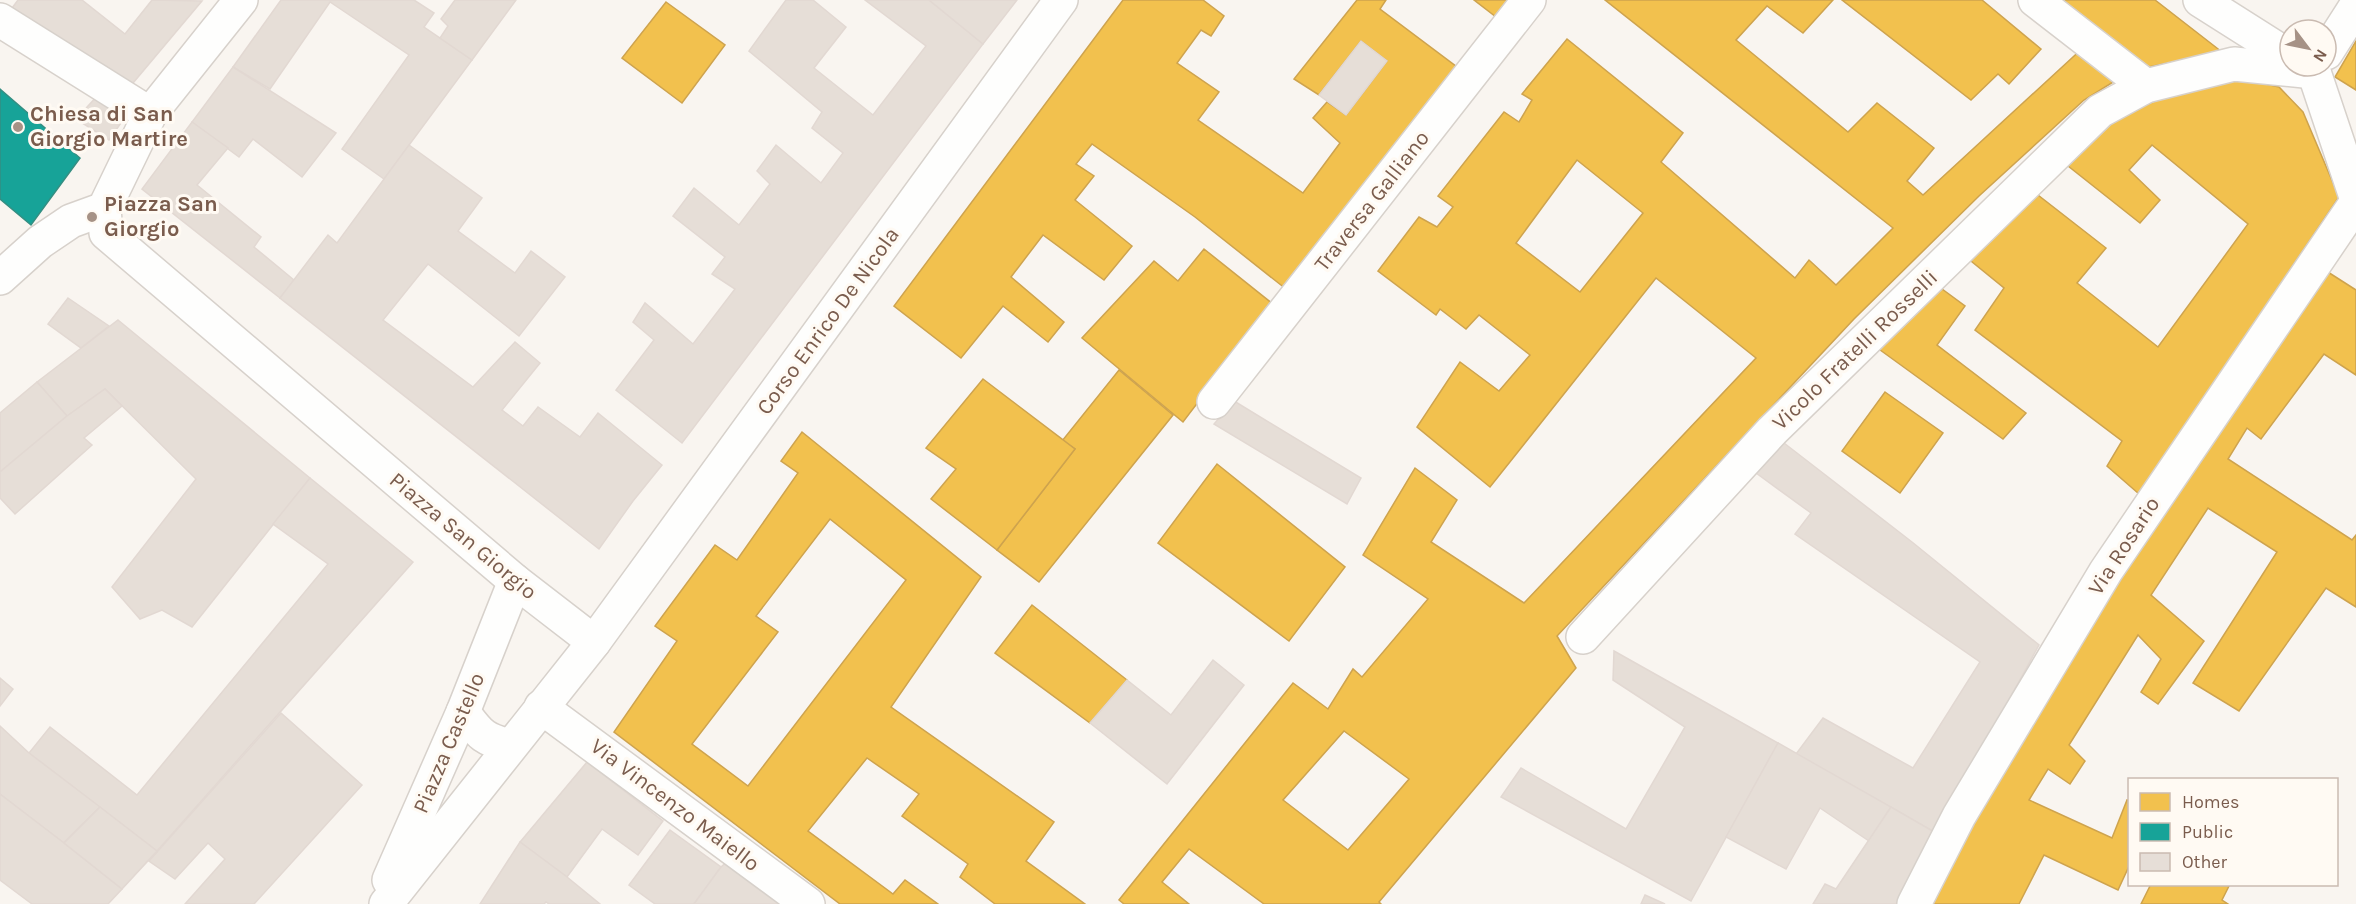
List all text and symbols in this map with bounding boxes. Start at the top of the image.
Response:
north arrow [2278,18,2338,78]
text: N [2309,46,2331,66]
place label: Chiesa di San Giorgio Martire [30,101,188,152]
marker: Chiesa di San Giorgio Martire [11,120,25,134]
street label: Traversa Galliano [1309,126,1435,276]
place label: Piazza San Giorgio [104,191,218,242]
marker: Piazza San Giorgio [85,210,99,224]
street label: Corso Enrico De Nicola [751,222,905,420]
street label: Vicolo Fratelli Rosselli [1767,264,1943,436]
street label: Piazza San Giorgio [384,467,542,605]
street label: Via Rosario [2083,492,2165,600]
street label: Piazza Castello [408,669,490,817]
street label: Via Vincenzo Maiello [585,733,765,877]
legend [2128,778,2338,886]
text: Homes [2182,791,2239,813]
text: Public [2182,821,2233,843]
text: Other [2182,851,2227,873]

